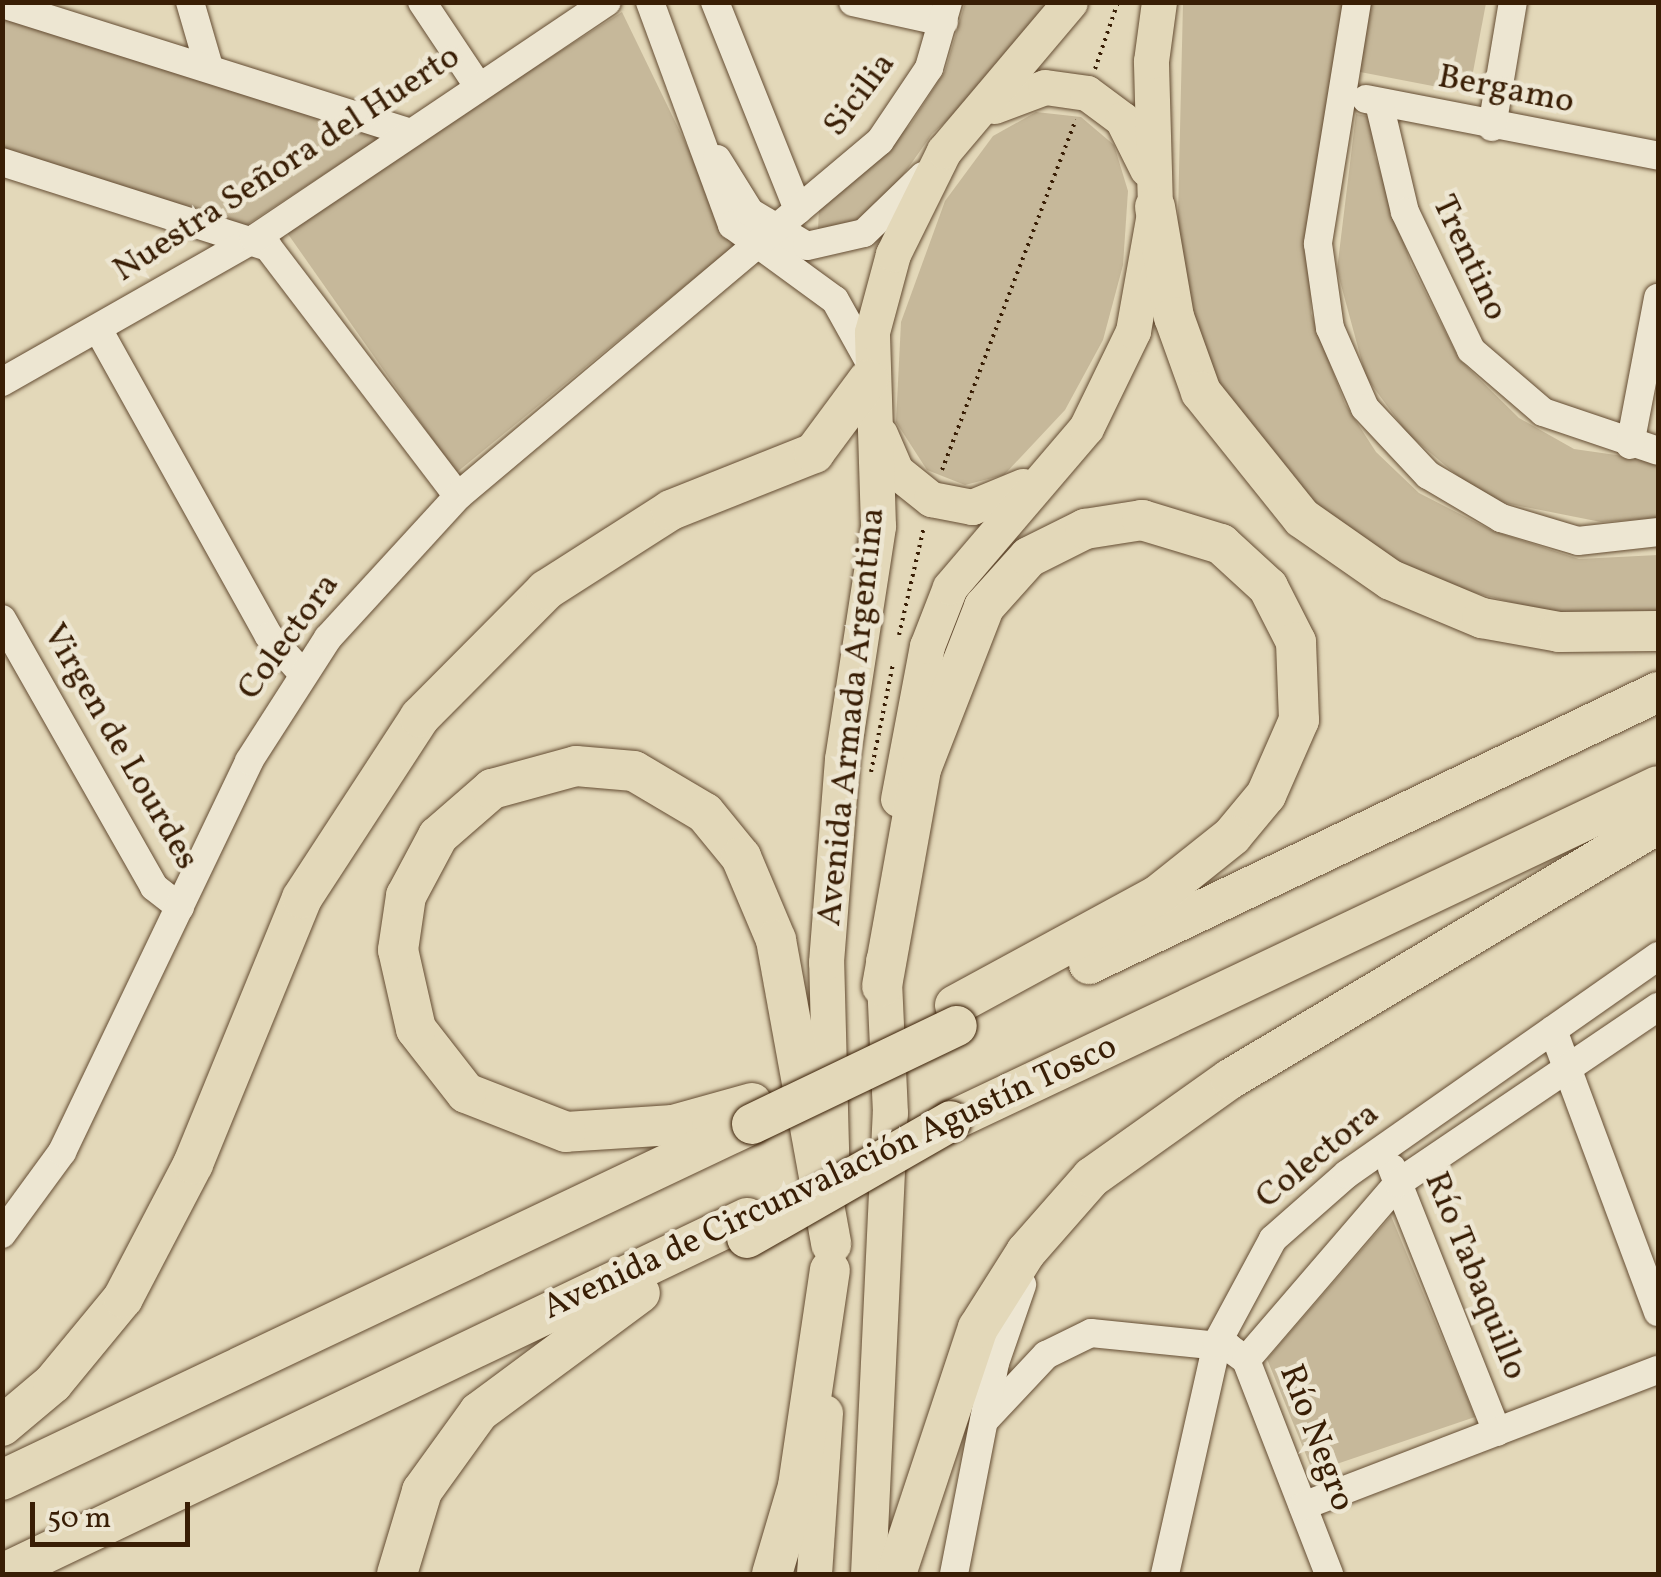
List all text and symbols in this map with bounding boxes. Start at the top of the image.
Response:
street label: Nuestra Señora del Huerto [106,36,468,292]
street label: Sicilia [815,45,905,145]
street label: Bergamo [1434,56,1578,124]
street label: Trentino [1422,189,1516,327]
street label: Avenida Armada Argentina [809,506,895,928]
street label: Colectora [229,565,349,709]
street label: Virgen de Lourdes [33,617,207,877]
street label: Avenida de Circunvalación Agustín Tosco [536,1026,1124,1330]
street label: Colectora [1248,1094,1388,1218]
street label: Río Tabaquillo [1414,1165,1536,1387]
street label: Río Negro [1269,1359,1363,1517]
scale bar [35,1482,195,1544]
text: 50 m [47,1498,111,1540]

